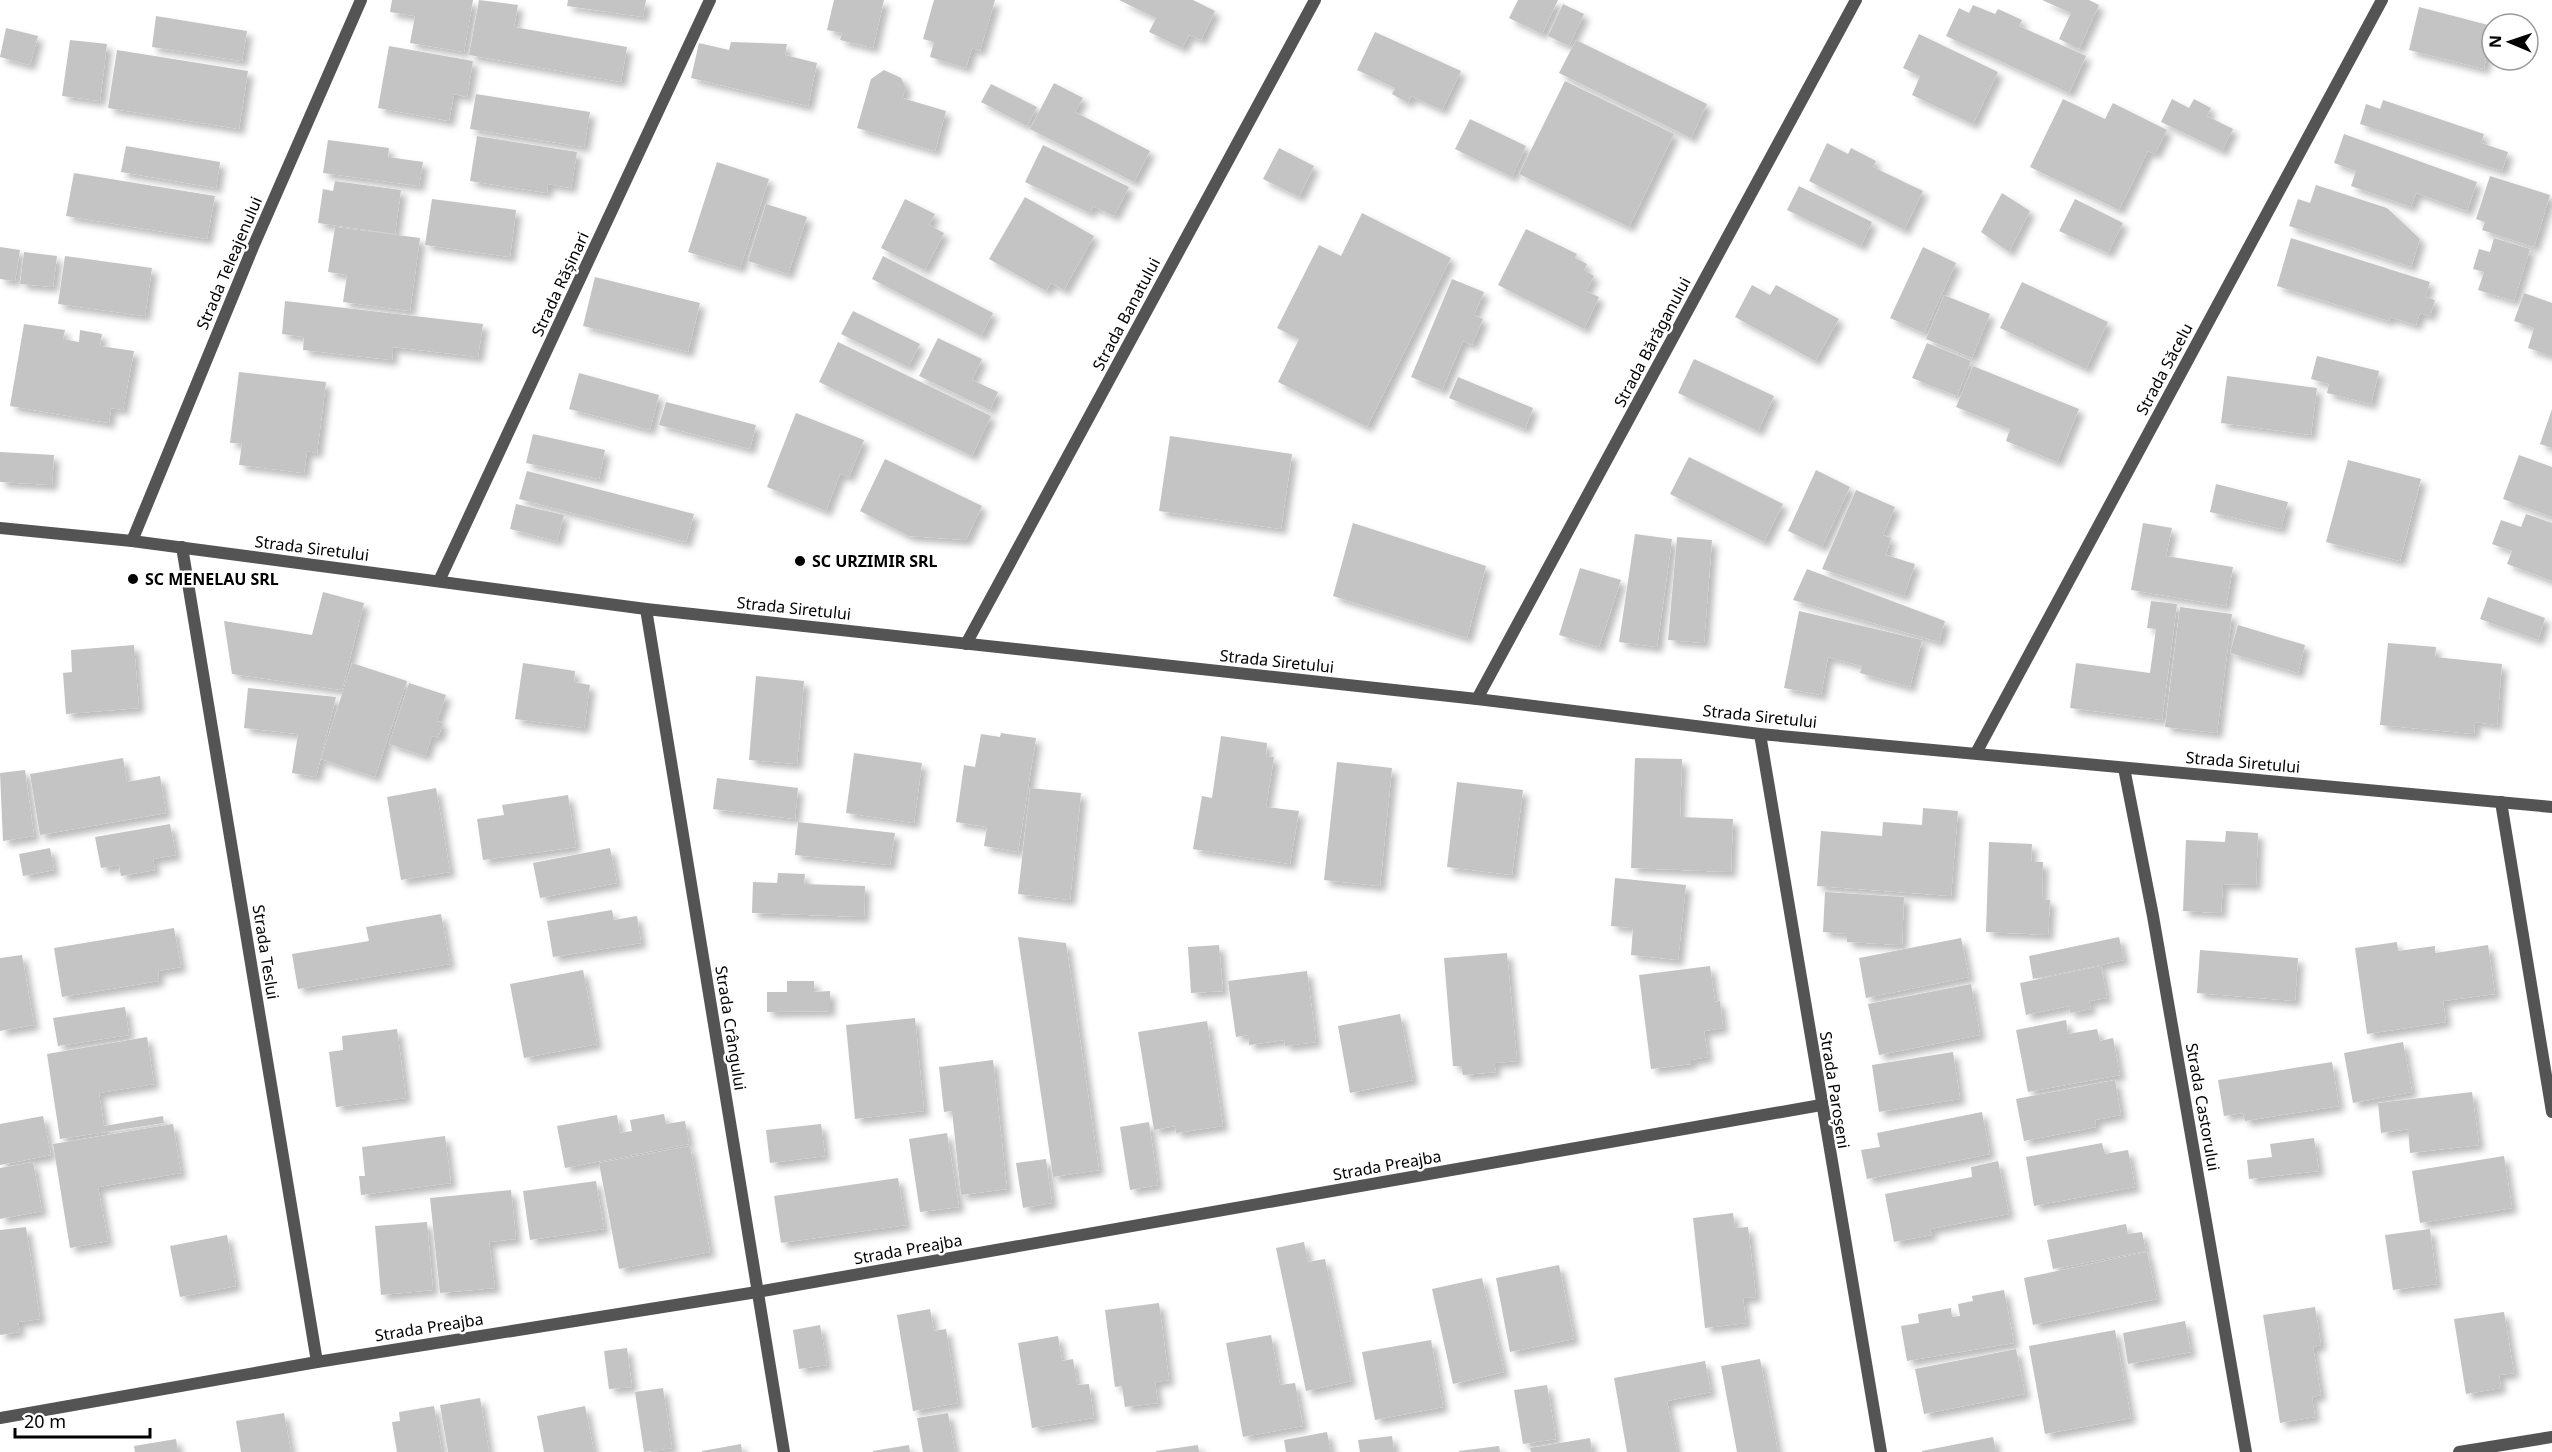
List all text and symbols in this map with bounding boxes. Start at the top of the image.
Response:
north arrow [2480,12,2540,72]
text: N [2484,35,2506,48]
street label: Strada Teleajenului [191,193,267,333]
street label: Strada Rășinari [526,228,594,340]
street label: Strada Banatului [1087,254,1165,374]
street label: Strada Bărăganului [1608,273,1696,411]
street label: Strada Săcelu [2131,319,2197,419]
street label: Strada Siretului [254,530,370,566]
place label: SC URZIMIR SRL [812,550,938,572]
marker: SC URZIMIR SRL [793,554,807,568]
place label: SC MENELAU SRL [145,568,279,590]
marker: SC MENELAU SRL [126,572,140,586]
street label: Strada Siretului [736,591,852,625]
street label: Strada Siretului [1219,644,1335,678]
street label: Strada Siretului [1702,699,1818,733]
street label: Strada Siretului [2185,746,2301,778]
street label: Strada Teslui [248,903,284,1001]
street label: Strada Crângului [710,964,752,1092]
street label: Strada Paroșeni [1815,1030,1855,1150]
street label: Strada Castorului [2181,1041,2225,1173]
street label: Strada Preajba [1331,1145,1443,1185]
street label: Strada Preajba [852,1229,964,1269]
street label: Strada Preajba [373,1308,485,1346]
scale bar [15,1401,150,1439]
text: 20 m [24,1409,66,1433]

